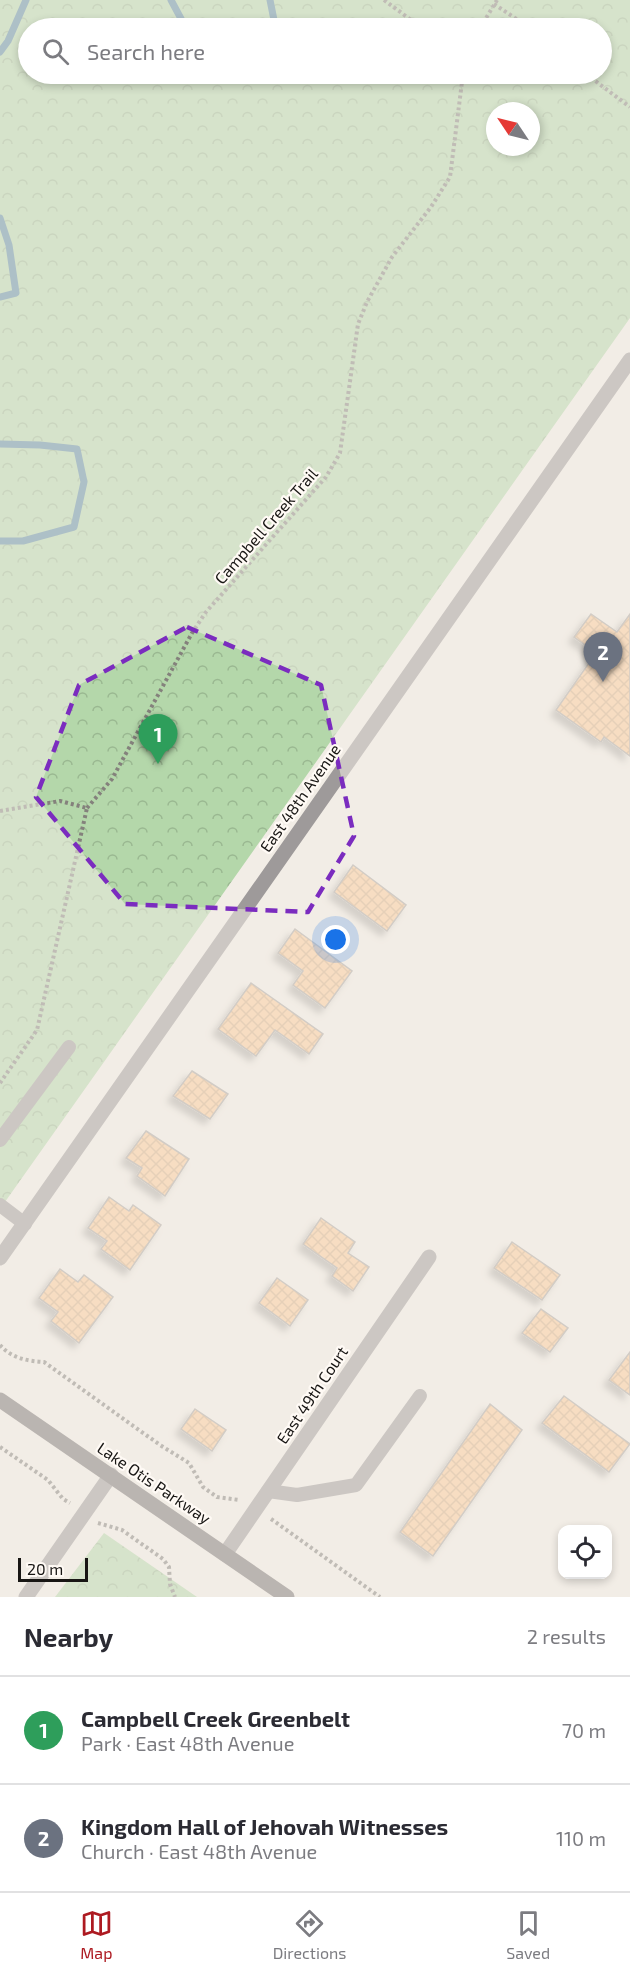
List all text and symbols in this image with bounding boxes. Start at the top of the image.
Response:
search box [18,18,612,84]
icon: search [39,35,72,68]
text: Search here [87,38,205,64]
north arrow [486,102,540,156]
street label: Campbell Creek Trail [210,464,321,587]
pin: 2 [584,632,622,682]
pin: 1 [138,714,178,764]
street label: East 48th Avenue [255,740,344,855]
your location [321,925,350,954]
street label: East 49th Court [272,1342,351,1447]
street label: Lake Otis Parkway [94,1438,215,1528]
map controls [558,1525,612,1579]
button: locate [558,1525,612,1579]
scale bar [18,1555,88,1582]
text: 20 m [27,1559,63,1578]
text: Nearby [24,1621,113,1652]
text: 2 results [527,1624,606,1648]
text: Campbell Creek Greenbelt [81,1705,350,1731]
text: 1 [39,1718,48,1742]
text: 70 m [562,1718,606,1742]
text: Park · East 48th Avenue [81,1731,294,1755]
text: Kingdom Hall of Jehovah Witnesses [81,1813,448,1839]
text: 2 [38,1826,49,1850]
text: 110 m [556,1826,606,1850]
text: Church · East 48th Avenue [81,1839,317,1863]
tab: Map [80,1907,113,1962]
tab: Directions [273,1907,346,1962]
tab: Saved [506,1907,550,1962]

